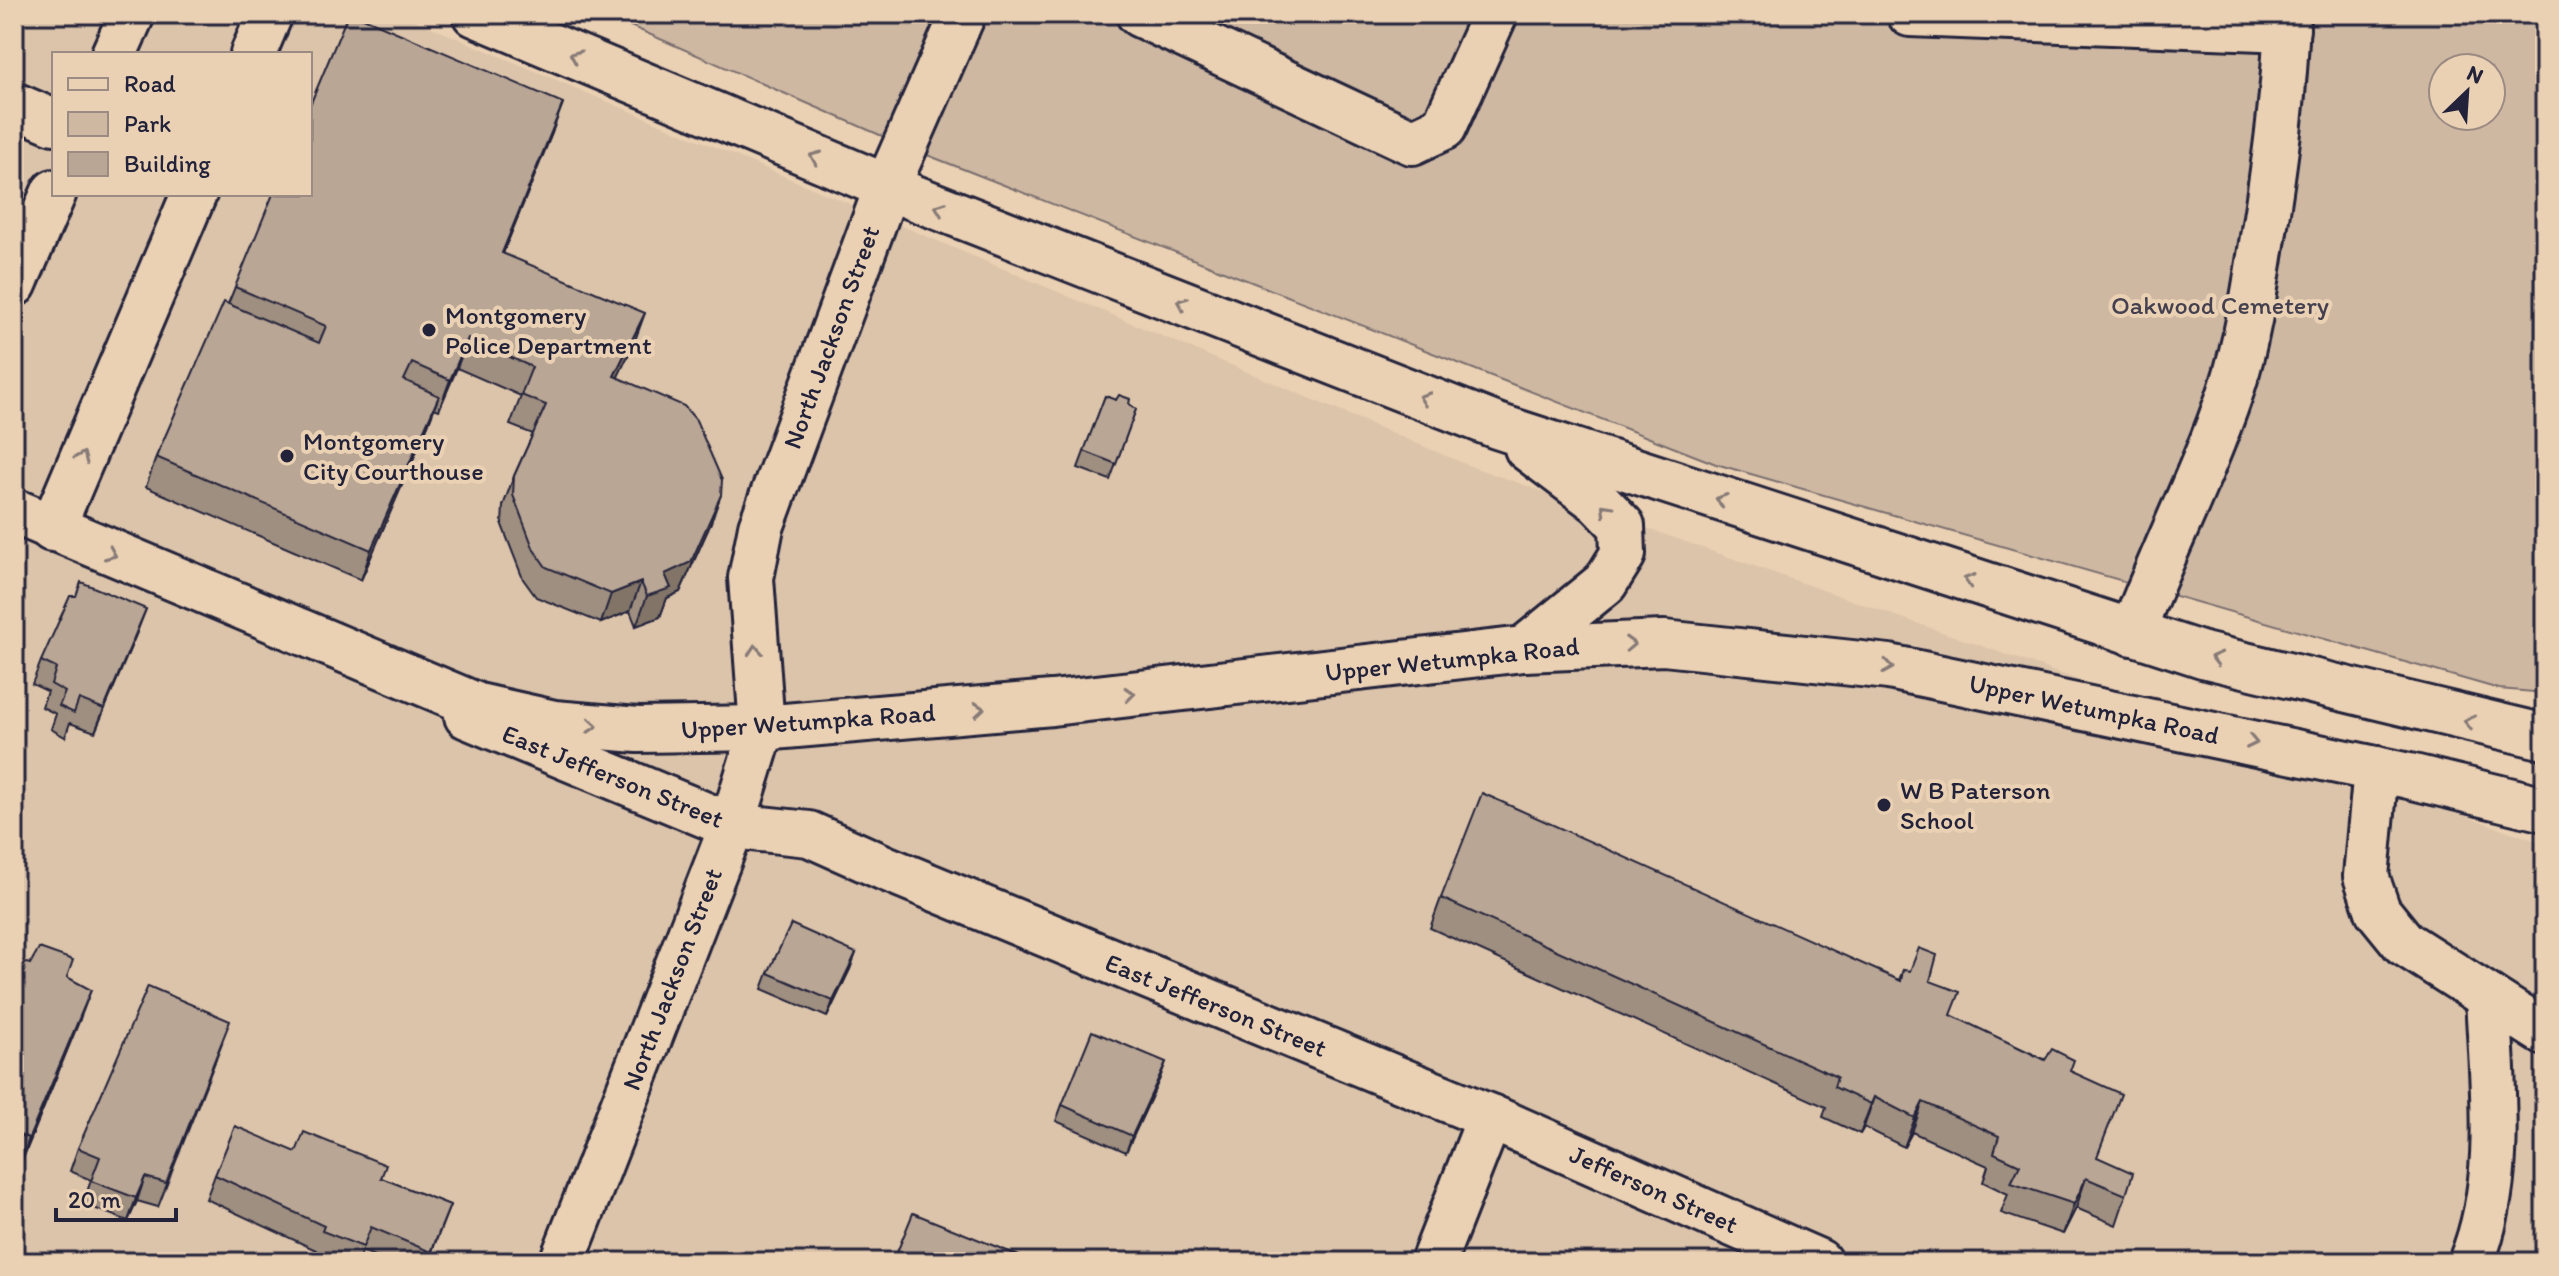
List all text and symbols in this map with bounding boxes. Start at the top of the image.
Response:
one-way arrow [569,49,583,66]
legend [52,52,312,196]
north arrow [2427,52,2507,132]
text: N [2463,59,2488,90]
text: Road [124,69,176,98]
text: Park [124,109,171,138]
text: Building [124,149,211,178]
one-way arrow [809,150,823,166]
one-way arrow [934,201,948,217]
street label: North Jackson Street [776,221,886,453]
park label: Oakwood Cemetery [2111,289,2329,321]
one-way arrow [1176,296,1190,312]
place label: Montgomery Police Department [445,299,652,361]
marker: Montgomery Police Department [420,321,438,339]
one-way arrow [1418,391,1432,408]
place label: Montgomery City Courthouse [303,425,484,487]
marker: Montgomery City Courthouse [278,447,296,465]
one-way arrow [73,451,89,465]
one-way arrow [1715,493,1729,509]
one-way arrow [1601,504,1615,518]
one-way arrow [103,544,117,560]
one-way arrow [1962,573,1976,589]
street label: Upper Wetumpka Road [1324,630,1581,688]
one-way arrow [1624,636,1637,653]
one-way arrow [746,643,763,656]
one-way arrow [2210,651,2224,668]
one-way arrow [1881,658,1895,675]
street label: Upper Wetumpka Road [1966,667,2222,751]
one-way arrow [1124,685,1137,702]
street label: Upper Wetumpka Road [680,696,936,746]
one-way arrow [973,701,986,718]
one-way arrow [2462,714,2476,731]
street label: East Jefferson Street [498,717,729,835]
one-way arrow [586,717,599,734]
one-way arrow [2245,733,2259,750]
place label: W B Paterson School [1900,774,2051,836]
marker: W B Paterson School [1875,796,1893,814]
street label: North Jackson Street [615,863,729,1095]
street label: East Jefferson Street [1101,946,1332,1064]
street label: Jefferson Street [1565,1138,1743,1240]
scale bar [56,1172,176,1222]
text: 20 m [68,1185,121,1214]

